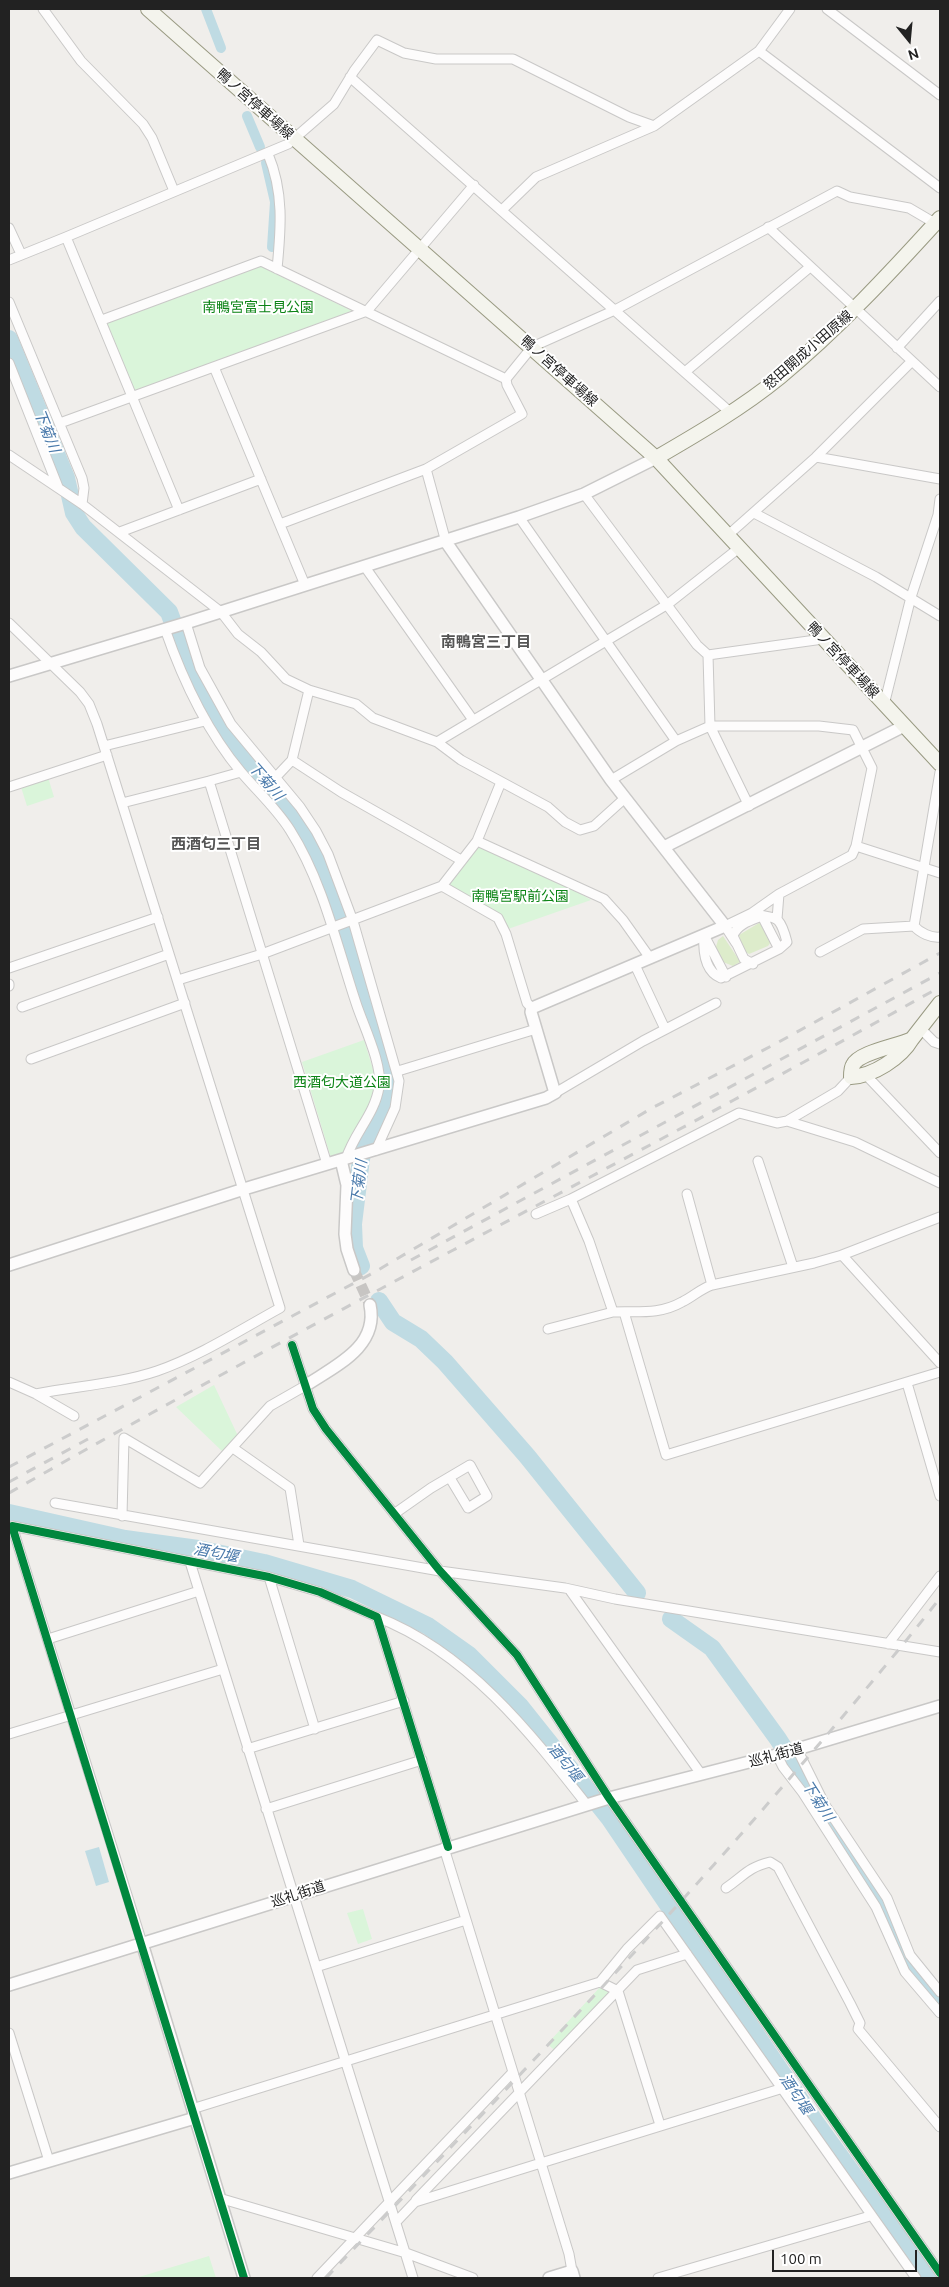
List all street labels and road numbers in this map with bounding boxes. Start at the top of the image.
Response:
street label: 鴨ノ宮停車場線 [213,65,297,143]
street label: 怒田開成小田原線 [760,307,856,393]
street label: 鴨ノ宮停車場線 [517,332,601,410]
street label: 鴨ノ宮停車場線 [803,618,883,702]
street label: 巡礼街道 [747,1740,805,1770]
street label: 巡礼街道 [269,1877,327,1911]

